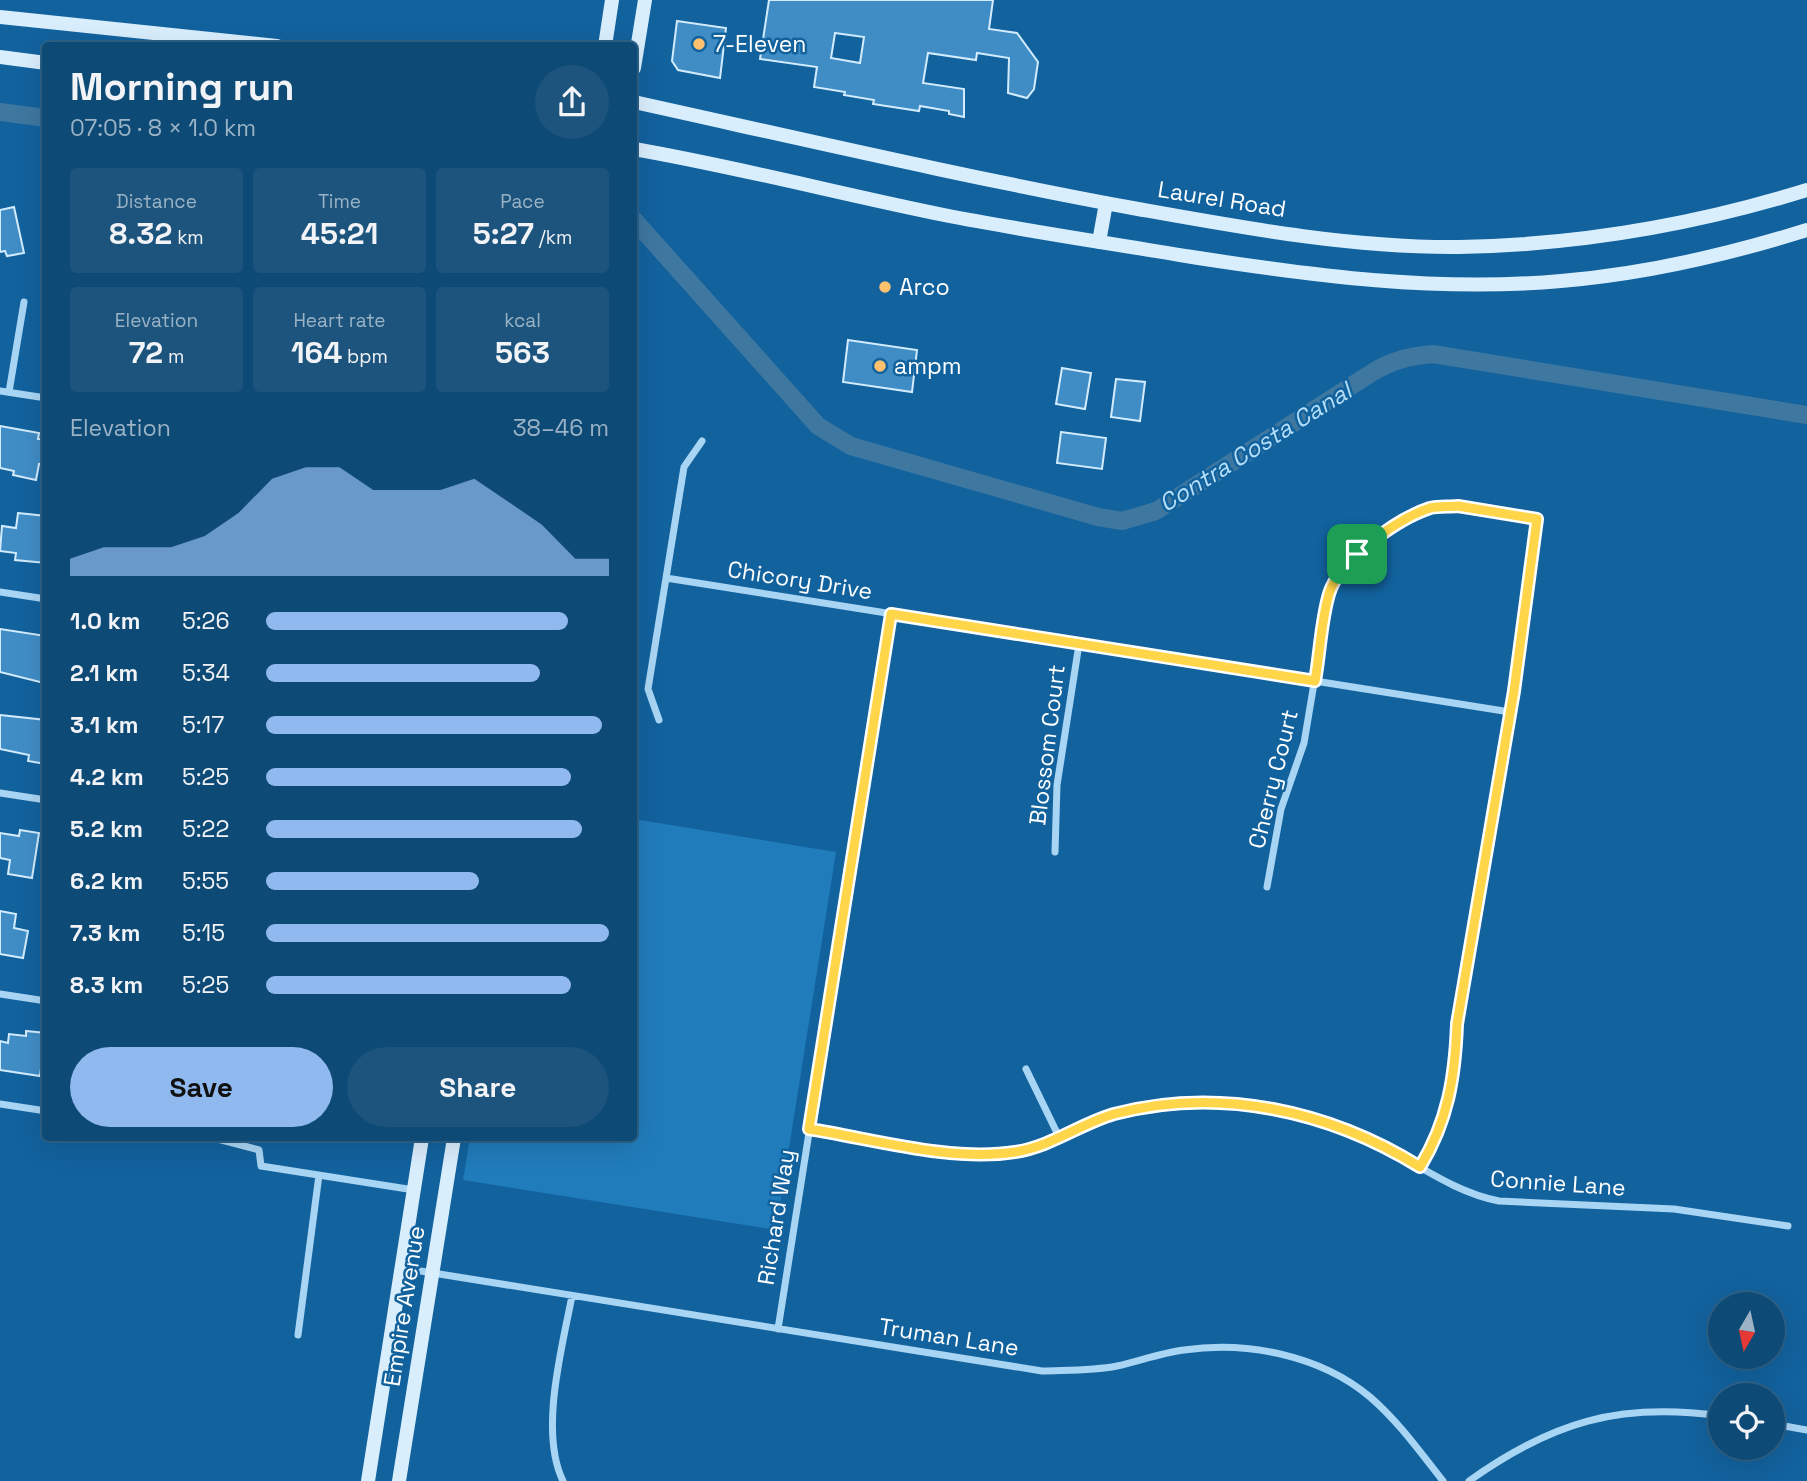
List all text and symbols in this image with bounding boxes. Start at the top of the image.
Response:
place label: 7-Eleven [713,29,806,59]
marker: 7-Eleven [691,36,707,52]
text: Morning run [70,63,295,111]
button: share [535,65,609,139]
text: 07:05 · 8 × 1.0 km [70,113,256,143]
street label: Laurel Road [1156,174,1288,224]
text: Distance [116,189,197,214]
text: Time [318,189,361,214]
text: Pace [500,189,545,214]
text: 8.32 [109,214,172,253]
text: 45:21 [301,214,378,253]
text: 5:27 [473,214,534,253]
text: km [172,225,204,250]
text: /km [534,225,572,250]
place label: Arco [899,272,950,302]
marker: Arco [877,279,893,295]
text: Elevation [115,308,198,333]
text: Heart rate [293,308,386,333]
text: kcal [504,308,541,333]
text: 72 [129,333,163,372]
text: 164 [291,333,342,372]
text: 563 [495,333,550,372]
text: m [163,344,184,369]
text: bpm [342,344,388,369]
place label: ampm [894,351,962,381]
marker: ampm [872,358,888,374]
water label: Contra Costa Canal [1153,374,1360,519]
text: Elevation [70,413,171,443]
text: 38–46 m [513,413,609,443]
pin [1327,524,1387,584]
icon: arrive [1338,535,1376,573]
street label: Chicory Drive [725,554,875,606]
text: 1.0 km [70,606,140,636]
text: 5:26 [182,606,230,636]
text: 2.1 km [70,658,138,688]
text: 5:34 [182,658,230,688]
street label: Blossom Court [1022,663,1072,827]
street label: Cherry Court [1241,706,1305,852]
text: 3.1 km [70,710,139,740]
text: 5:17 [182,710,224,740]
text: 4.2 km [70,762,144,792]
text: 5:25 [182,762,229,792]
text: 5.2 km [70,814,143,844]
text: 5:22 [182,814,229,844]
text: 6.2 km [70,866,143,896]
text: 5:55 [182,866,229,896]
text: 7.3 km [70,918,140,948]
text: 5:15 [182,918,225,948]
text: 8.3 km [70,970,143,1000]
text: 5:25 [182,970,229,1000]
button: Save [70,1047,333,1127]
button: Share [347,1047,609,1127]
street label: Richard Way [750,1147,802,1287]
street label: Connie Lane [1489,1163,1627,1203]
street label: Empire Avenue [377,1224,431,1388]
north arrow [1708,1292,1785,1368]
map controls [1708,1292,1785,1460]
street label: Truman Lane [877,1311,1021,1363]
button: locate [1708,1383,1785,1460]

